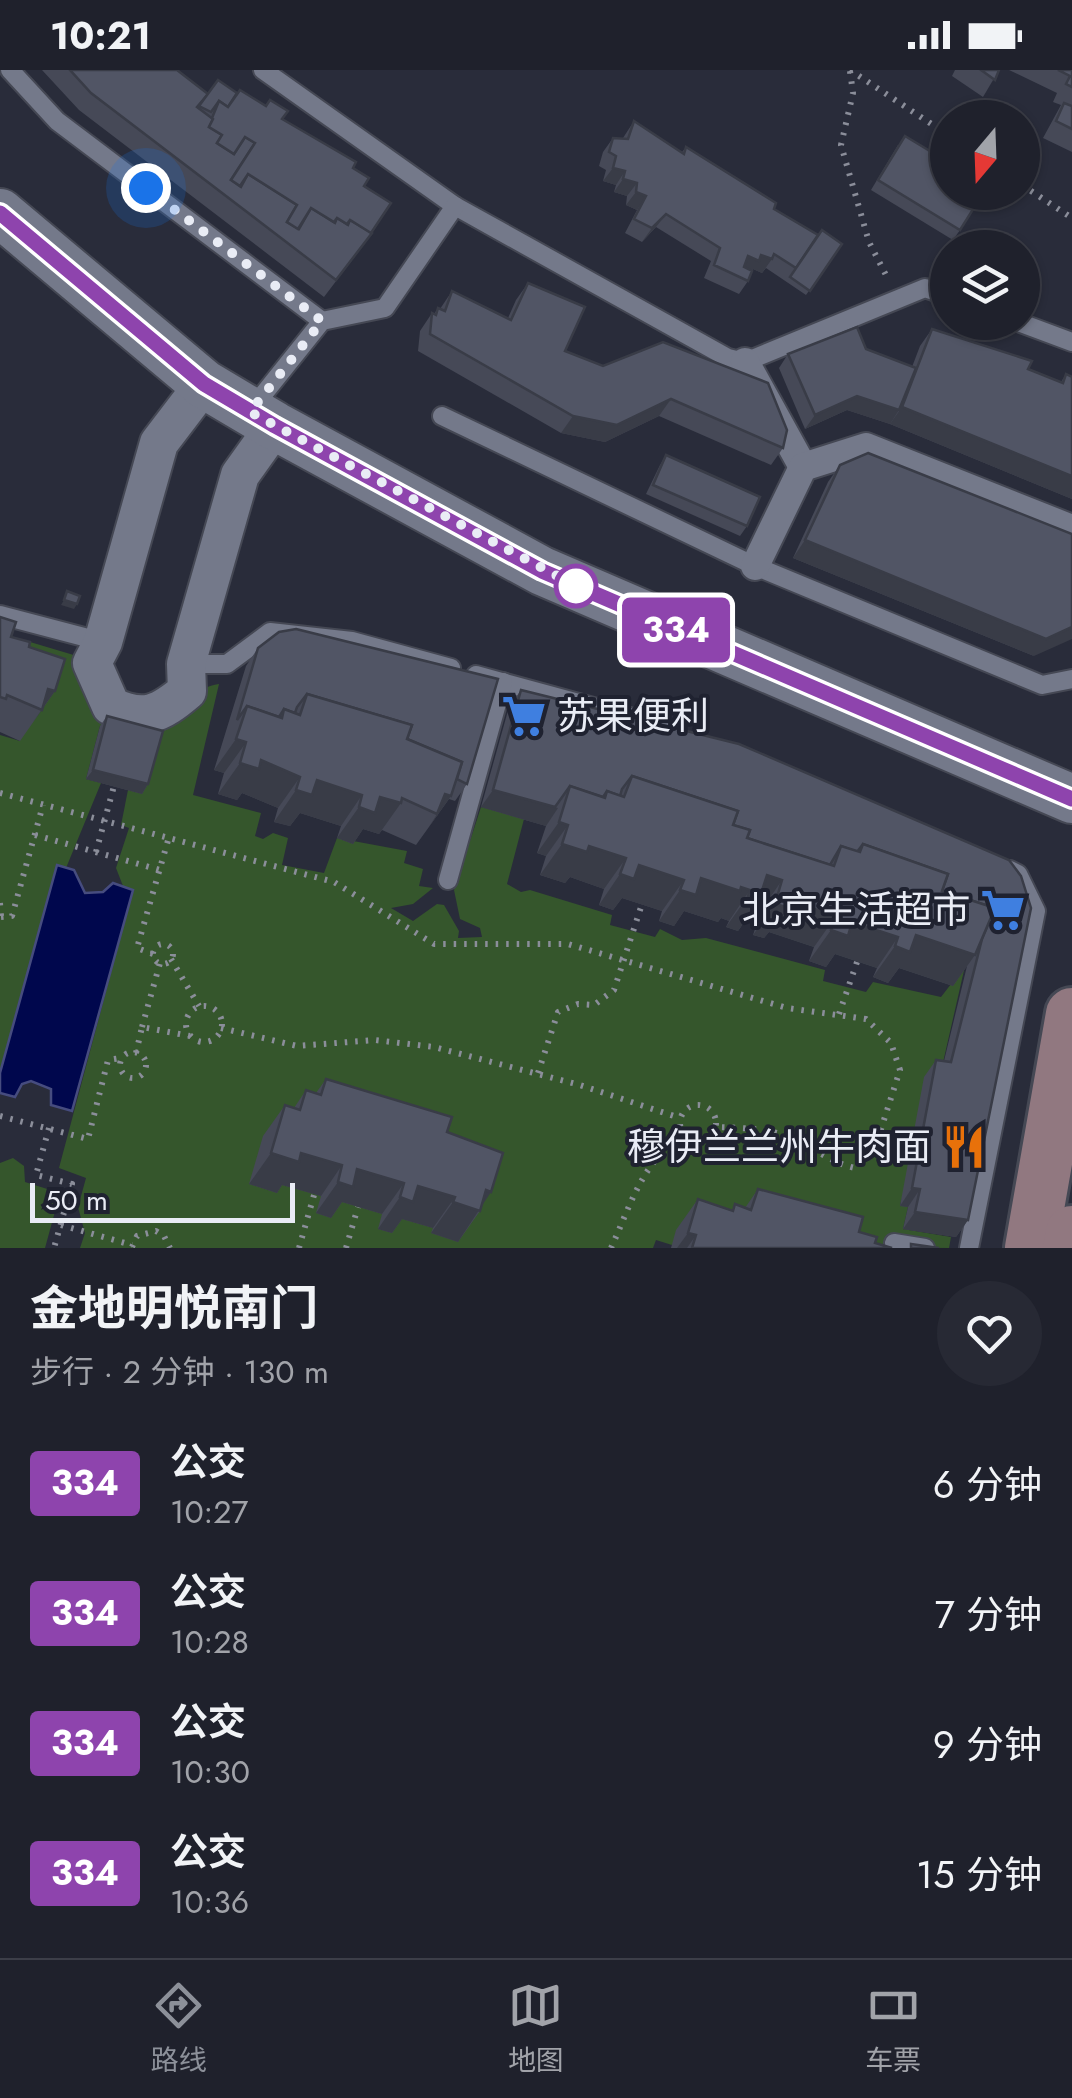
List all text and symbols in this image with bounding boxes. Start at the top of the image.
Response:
text: 10:21 [50,8,151,63]
north arrow [930,100,1040,210]
map controls [930,100,1040,340]
your location [121,163,171,213]
button: layers [930,230,1040,340]
unlabelled marker [555,565,597,607]
line badge: 334 [618,598,734,662]
text: 334 [642,605,710,655]
place label: 苏果便利 [557,688,709,743]
supermarket icon: 苏果便利 [500,692,548,740]
place label: 北京生活超市 [742,882,970,937]
supermarket icon: 北京生活超市 [979,886,1027,934]
place label: 穆伊兰兰州牛肉面 [627,1119,931,1174]
restaurant icon: 穆伊兰兰州牛肉面 [940,1123,988,1171]
scale bar [30,1178,295,1222]
text: 50 m [45,1180,108,1221]
text: 金地明悦南门 [30,1274,318,1343]
button: heart [937,1281,1042,1386]
text: 步行 · 2 分钟 · 130 m [30,1349,329,1395]
text: 公交 [170,1434,246,1489]
text: 6 分钟 [933,1457,1042,1512]
text: 334 [51,1458,119,1508]
text: 10:27 [170,1489,248,1535]
text: 公交 [170,1564,246,1619]
text: 7 分钟 [935,1587,1042,1642]
text: 334 [51,1588,119,1638]
text: 10:28 [170,1619,249,1665]
text: 公交 [170,1694,246,1749]
text: 9 分钟 [933,1717,1042,1772]
text: 334 [51,1718,119,1768]
text: 10:30 [170,1749,250,1795]
text: 公交 [170,1824,246,1879]
text: 15 分钟 [916,1847,1042,1902]
text: 334 [51,1848,119,1898]
text: 10:36 [170,1879,249,1925]
tab: 路线 [151,1978,207,2081]
tab: 地图 [508,1978,564,2081]
tab: 车票 [865,1978,921,2081]

